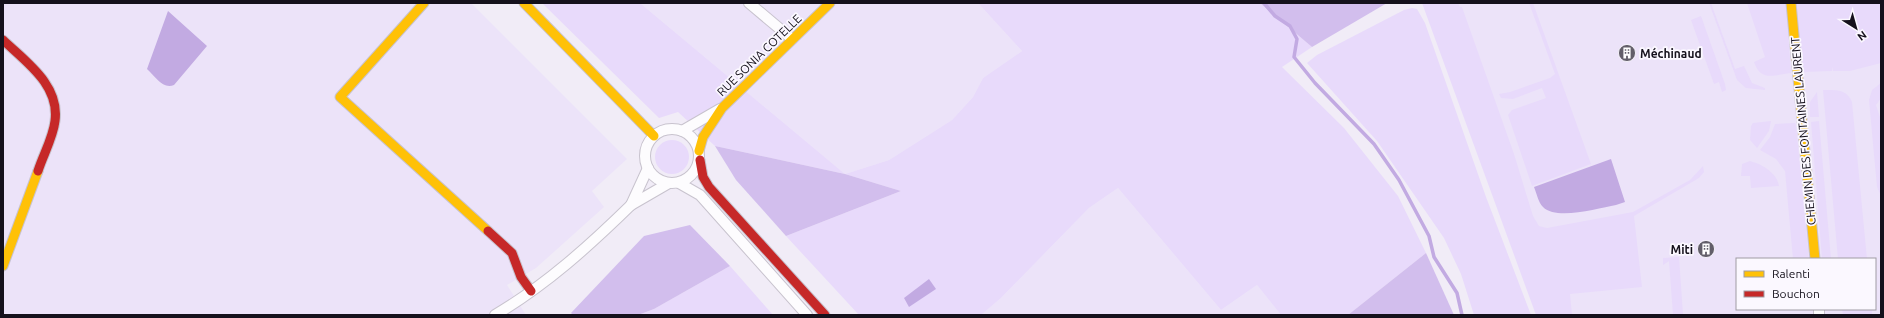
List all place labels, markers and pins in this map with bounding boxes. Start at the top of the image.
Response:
building icon: Méchinaud [1617,43,1637,63]
place label: Méchinaud [1640,47,1702,60]
building icon: Miti [1696,239,1716,259]
place label: Miti [1670,243,1693,256]

